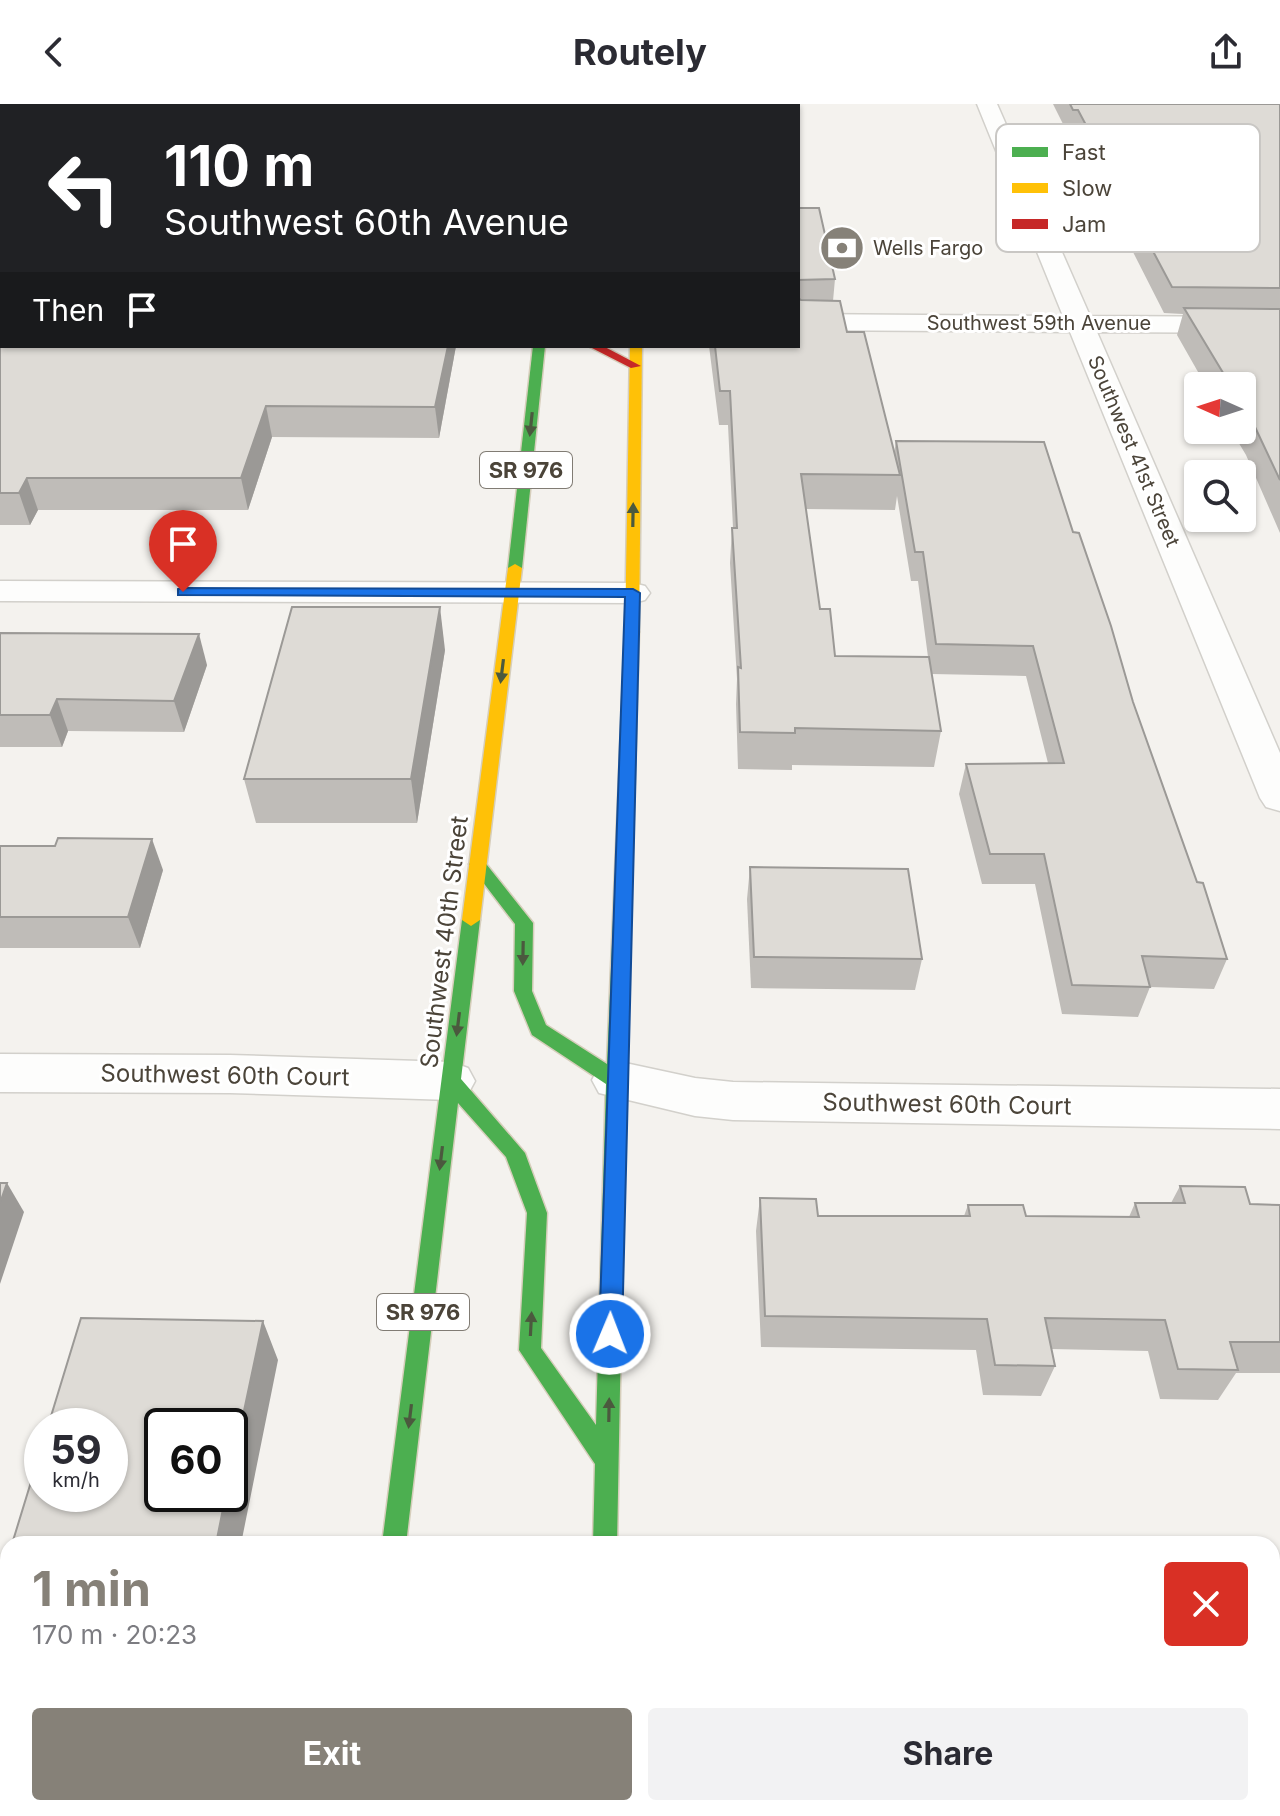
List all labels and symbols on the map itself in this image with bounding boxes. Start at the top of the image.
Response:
legend [996,124,1260,252]
text: Fast [1062,139,1106,165]
text: Slow [1062,175,1112,201]
text: Jam [1062,211,1106,237]
bank icon: Wells Fargo [818,224,866,272]
place label: Wells Fargo [873,236,983,260]
street label: Southwest 59th Avenue [927,311,1151,335]
street label: Southwest 41st Street [1083,352,1185,551]
north arrow [1184,372,1256,444]
one-way arrow [524,411,537,436]
road number: SR 976 [480,452,572,488]
one-way arrow [627,502,639,527]
pin [149,510,217,592]
one-way arrow [495,658,508,683]
street label: Southwest 40th Street [414,814,474,1070]
one-way arrow [517,941,530,966]
one-way arrow [451,1012,464,1037]
street label: Southwest 60th Court [100,1058,350,1092]
street label: Southwest 60th Court [822,1087,1072,1121]
one-way arrow [435,1146,448,1171]
position arrow [568,1292,652,1376]
road number: SR 976 [377,1294,469,1330]
one-way arrow [525,1311,538,1336]
one-way arrow [602,1397,615,1422]
one-way arrow [403,1404,416,1429]
speed limit sign: 60 [144,1408,248,1512]

